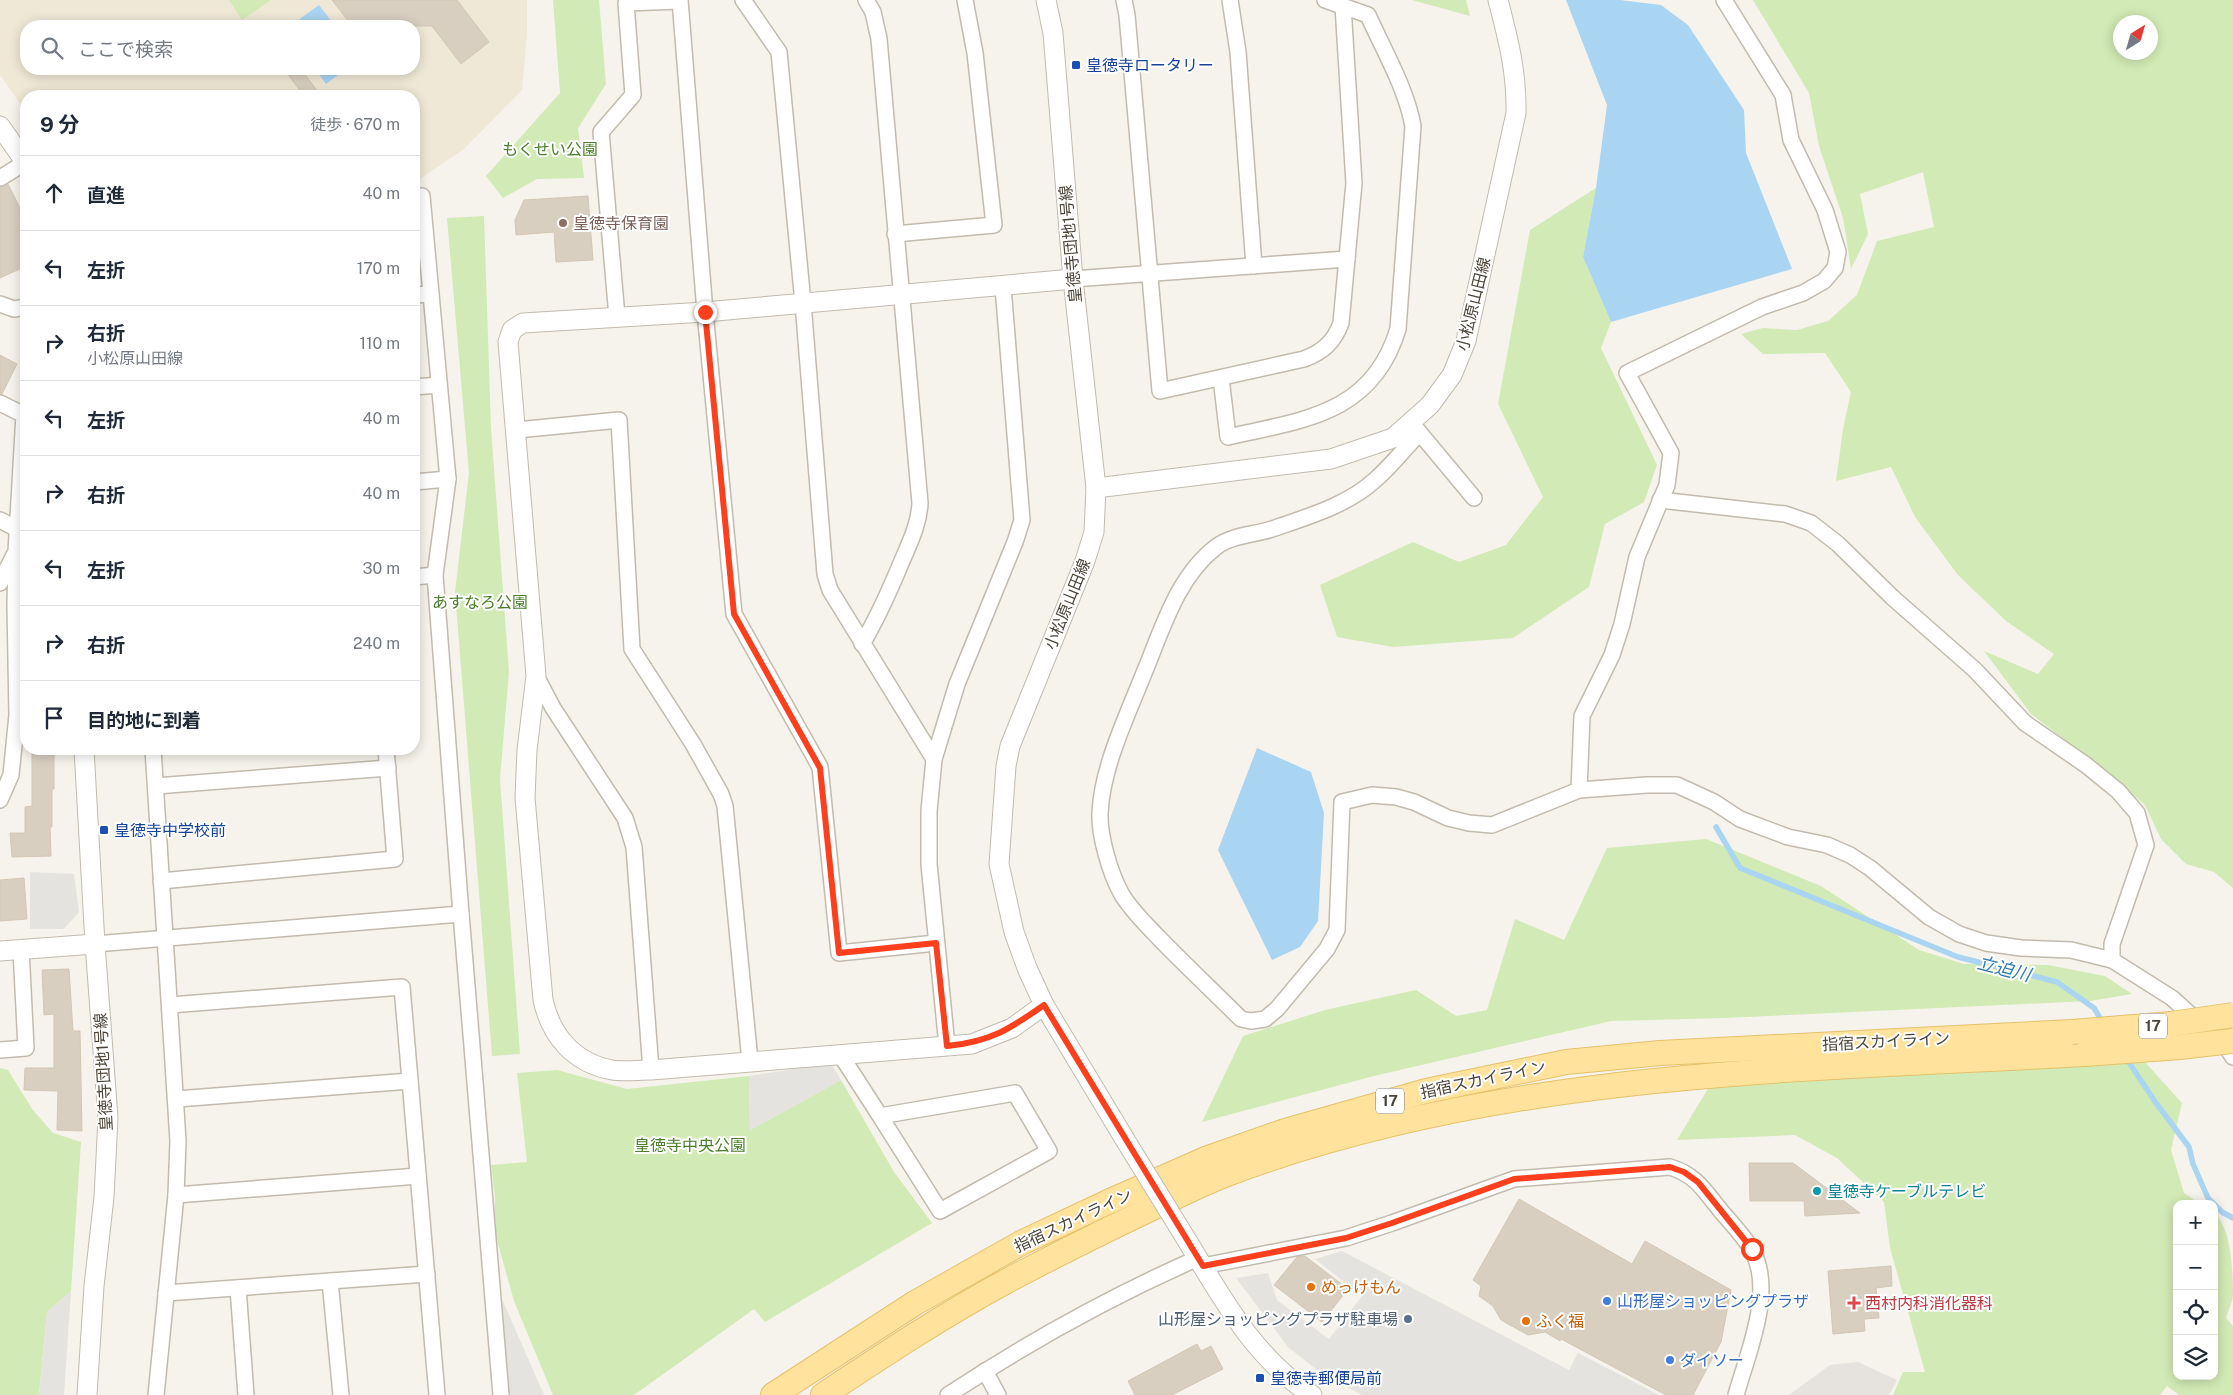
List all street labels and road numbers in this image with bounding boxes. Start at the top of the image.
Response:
street label: 皇徳寺団地1号線 [1056,184,1085,304]
street label: 小松原山田線 [1453,255,1494,353]
street label: 小松原山田線 [1041,556,1094,652]
street label: 皇徳寺団地1号線 [91,1012,116,1132]
road number: 17 [2139,1014,2167,1038]
street label: 指宿スカイライン [1822,1029,1950,1054]
street label: 指宿スカイライン [1419,1057,1548,1102]
road number: 17 [1376,1088,1404,1114]
street label: 指宿スカイライン [1011,1185,1135,1256]

